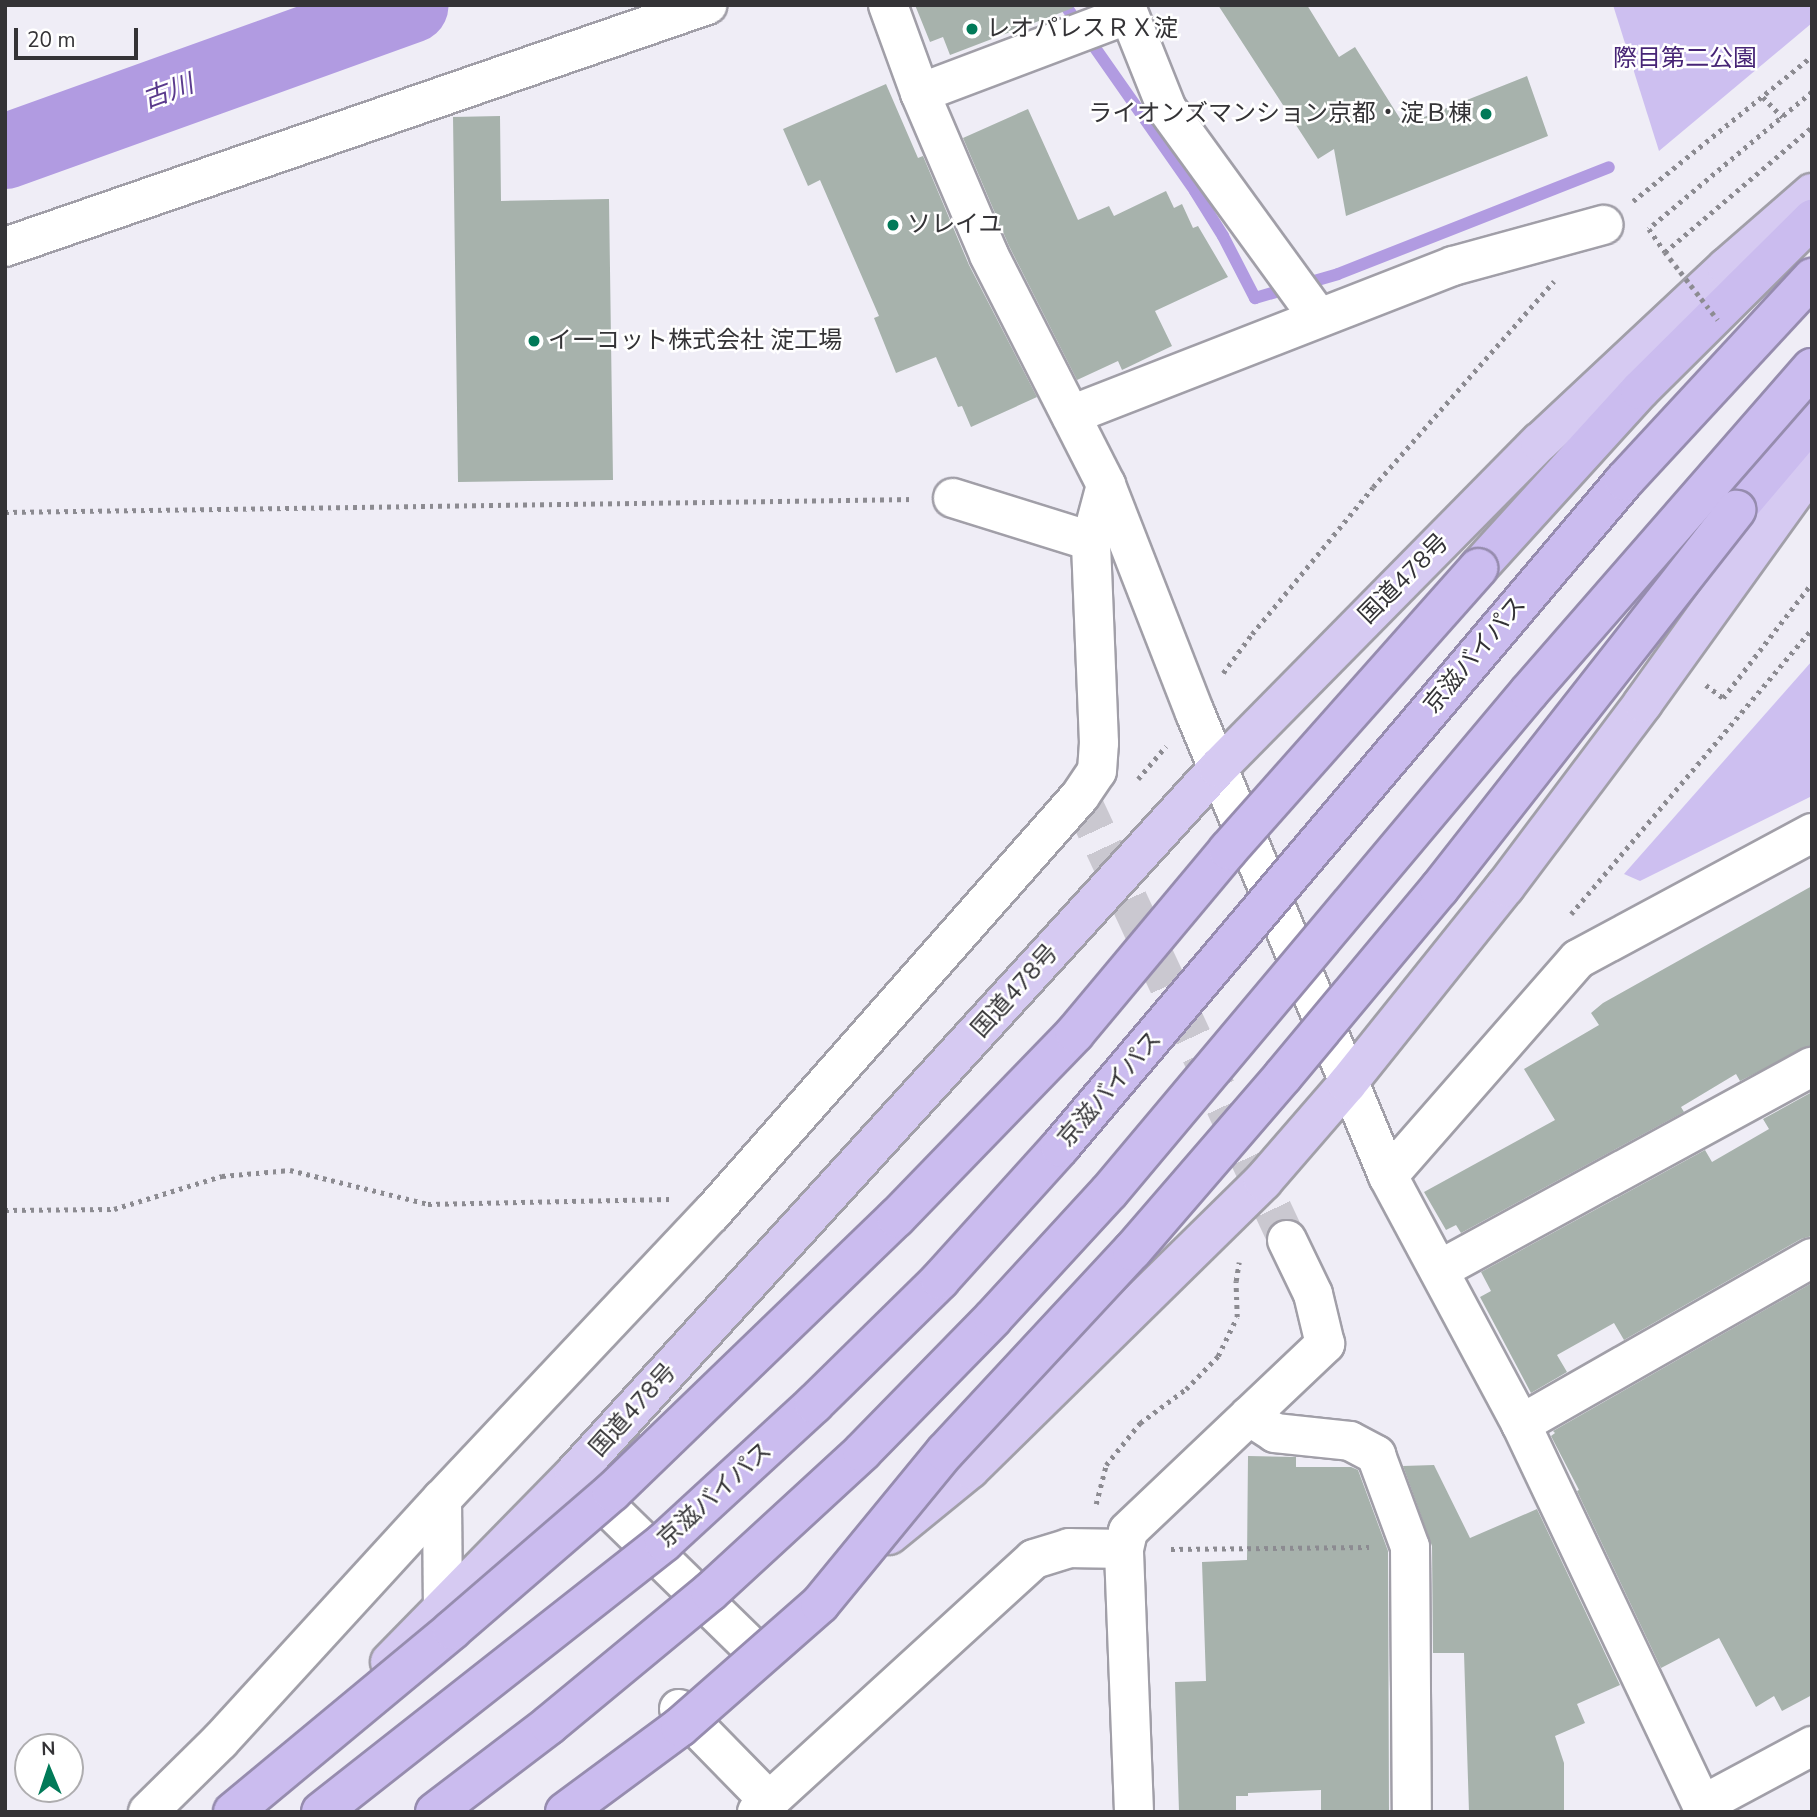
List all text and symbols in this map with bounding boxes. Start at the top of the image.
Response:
scale bar [18,14,142,58]
place label: レオパレスＲＸ淀 [986,15,1178,43]
marker: レオパレスＲＸ淀 [964,21,980,37]
text: 20 m [27,26,76,54]
park label: 際目第二公園 [1613,45,1757,73]
water label: 古川 [138,68,198,116]
place label: ライオンズマンション京都・淀Ｂ棟 [1088,100,1472,128]
marker: ライオンズマンション京都・淀Ｂ棟 [1478,106,1494,122]
place label: ソレイユ [907,211,1003,239]
marker: ソレイユ [885,217,901,233]
place label: イーコット株式会社 淀工場 [548,327,842,355]
marker: イーコット株式会社 淀工場 [526,333,542,349]
street label: 国道478号 [1353,528,1455,630]
street label: 京滋バイパス [1418,591,1532,719]
street label: 国道478号 [966,939,1064,1043]
street label: 京滋バイパス [1052,1025,1168,1153]
street label: 国道478号 [584,1358,682,1462]
street label: 京滋バイパス [652,1436,778,1554]
north arrow [14,1733,84,1803]
text: N [41,1736,56,1762]

